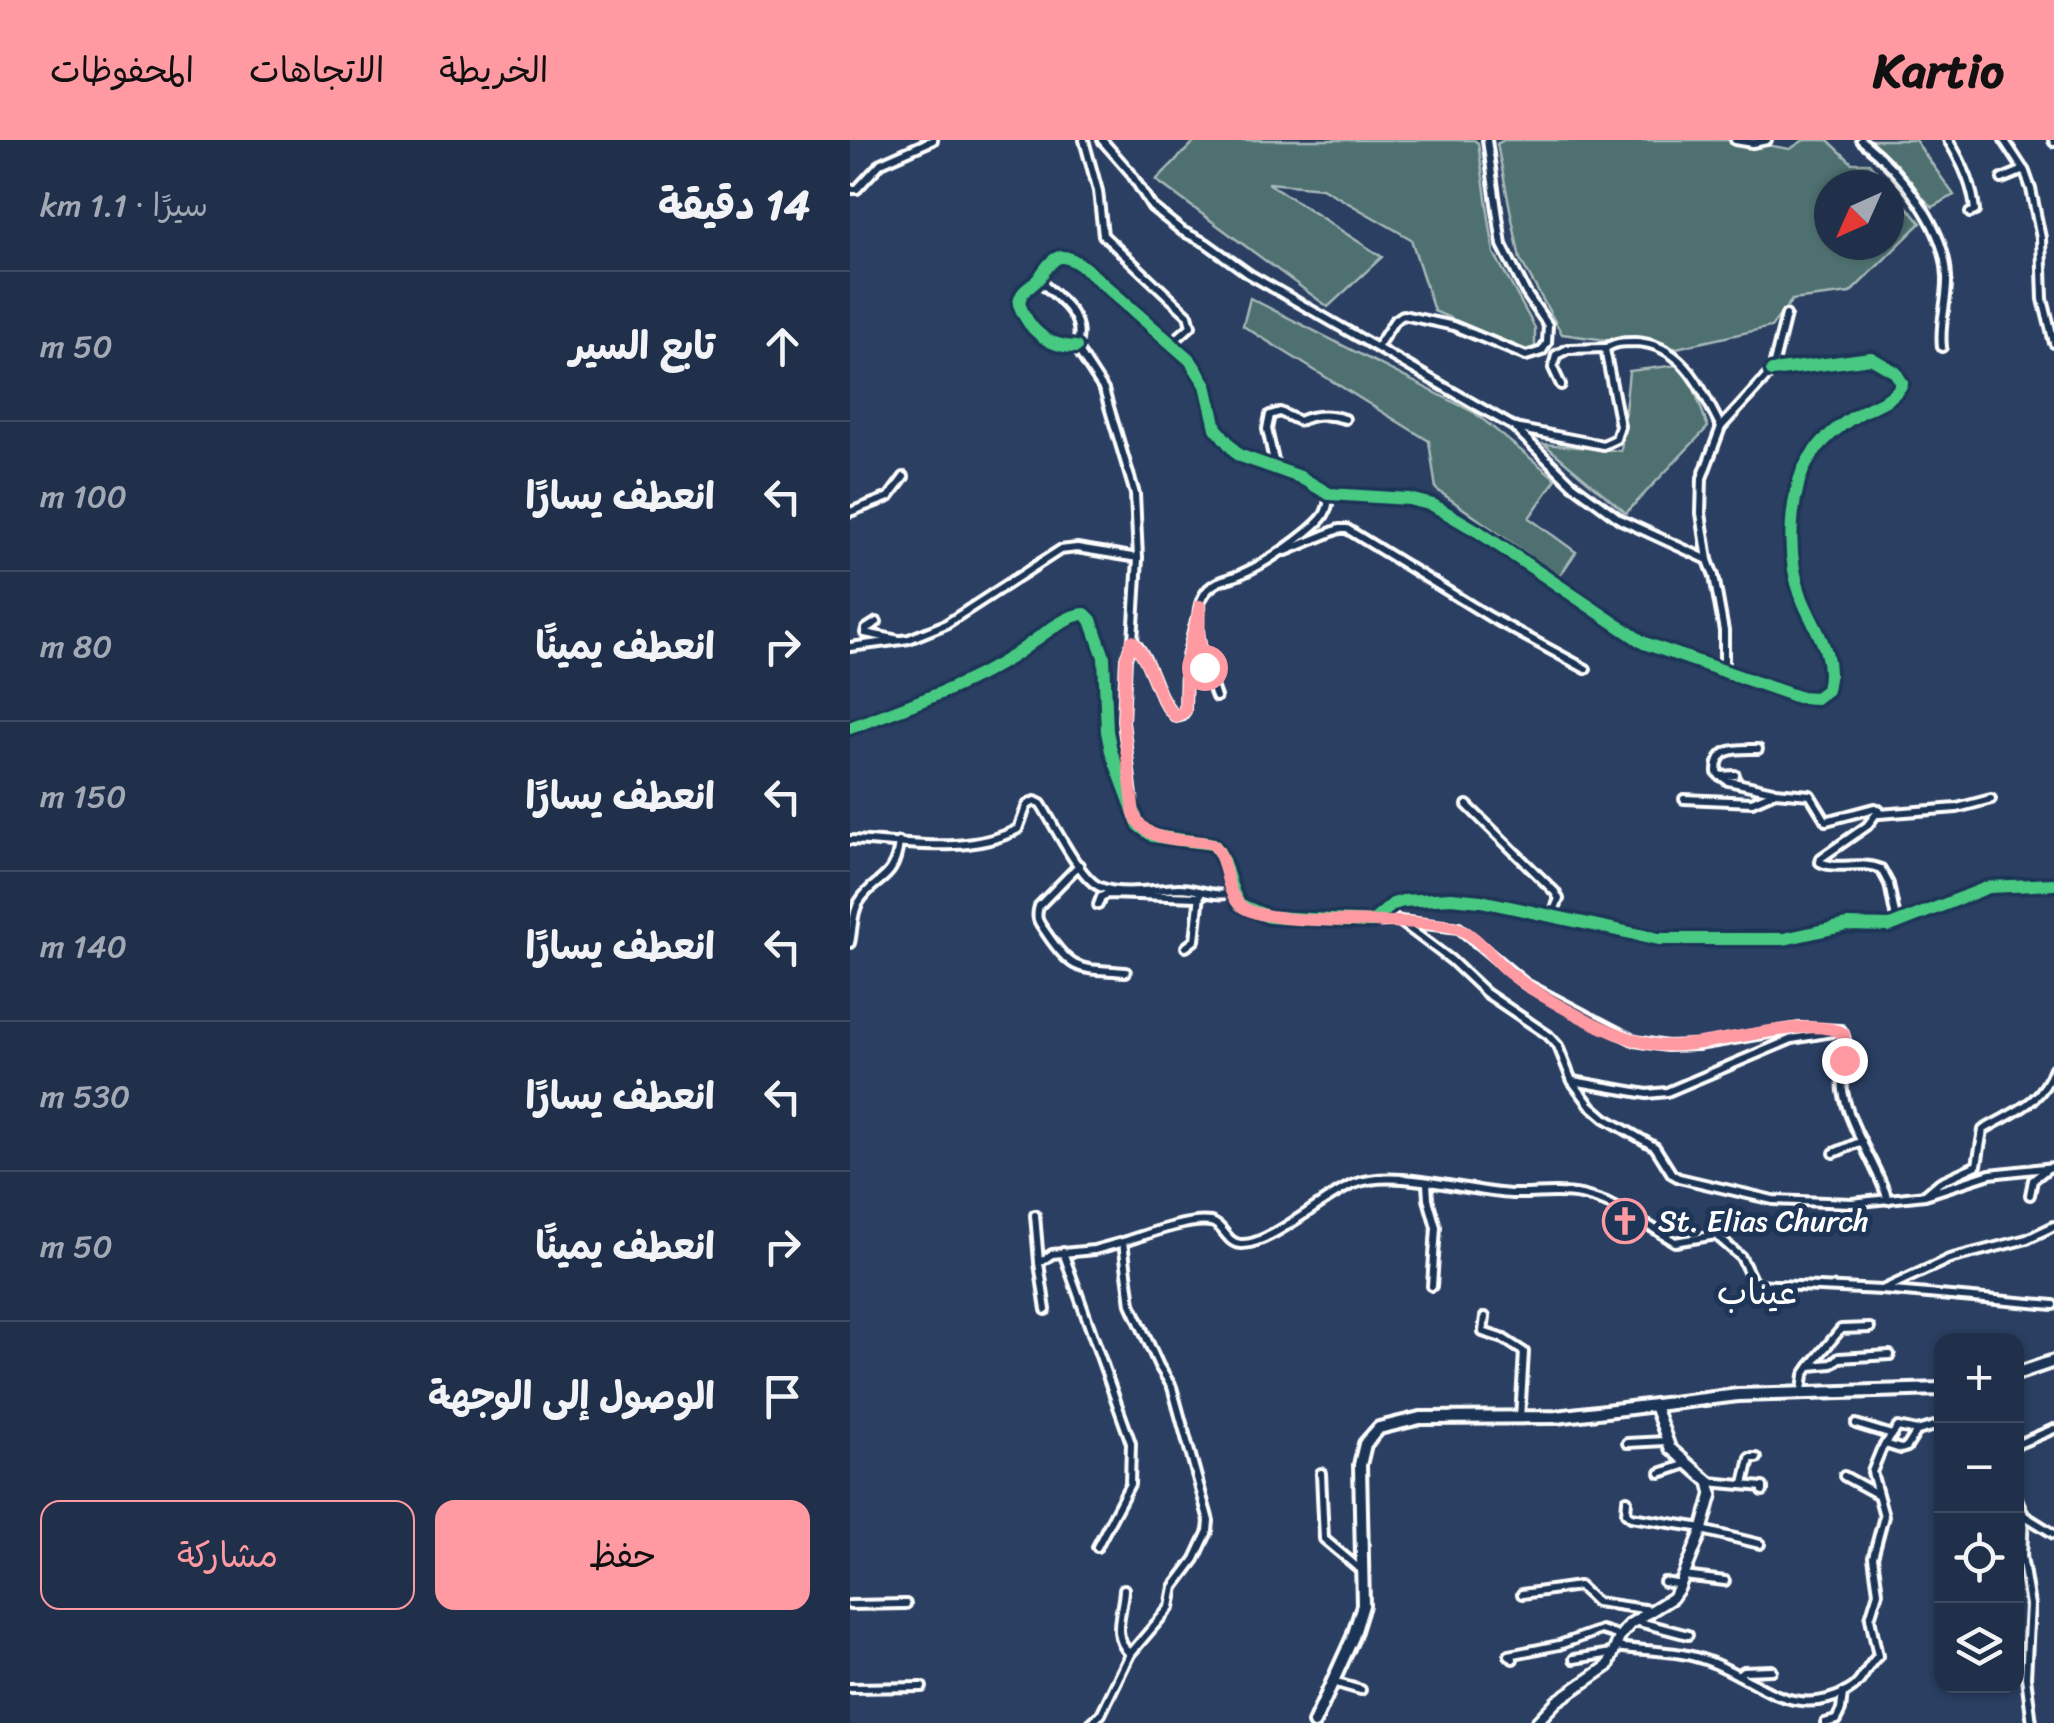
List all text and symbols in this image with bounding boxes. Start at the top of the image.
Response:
text: Kartio [1873,28,2004,113]
text: المحفوظات [50,39,194,101]
text: الاتجاهات [249,39,384,101]
text: الخريطة [439,39,548,101]
text: 14 دقيقة [658,168,810,242]
north arrow [1814,170,1904,260]
text: سيرًا · 1.1 km [40,177,208,234]
text: تابع السير [570,313,715,380]
text: 50 m [40,318,113,375]
icon: ahead [755,319,810,374]
text: انعطف يسارًا [526,463,715,530]
text: 100 m [40,468,127,525]
icon: left [755,469,810,524]
text: انعطف يمينًا [535,613,715,680]
text: 80 m [40,618,112,675]
icon: right [755,619,810,674]
route start [1182,645,1228,691]
text: انعطف يسارًا [526,763,715,830]
text: 150 m [40,768,126,825]
icon: left [755,769,810,824]
text: انعطف يسارًا [526,913,715,980]
text: 140 m [40,918,127,975]
icon: left [755,919,810,974]
route end [1822,1038,1868,1084]
text: انعطف يسارًا [526,1063,715,1130]
text: 530 m [40,1068,130,1125]
icon: left [755,1069,810,1124]
place label: St. Elias Church [1658,1194,1869,1248]
church icon: St. Elias Church [1602,1198,1648,1244]
text: انعطف يمينًا [535,1213,715,1280]
text: 50 m [40,1218,113,1275]
icon: right [755,1219,810,1274]
district label: عيناب [1717,1261,1797,1323]
map controls [1934,1333,2024,1693]
button: + [1934,1333,2024,1423]
text: الوصول إلى الوجهة [428,1363,715,1430]
icon: arrive [755,1369,810,1424]
button: − [1934,1423,2024,1513]
button: مشاركة [40,1500,415,1610]
button: حفظ [435,1500,810,1610]
button: locate [1934,1513,2024,1603]
button: layers [1934,1603,2024,1693]

